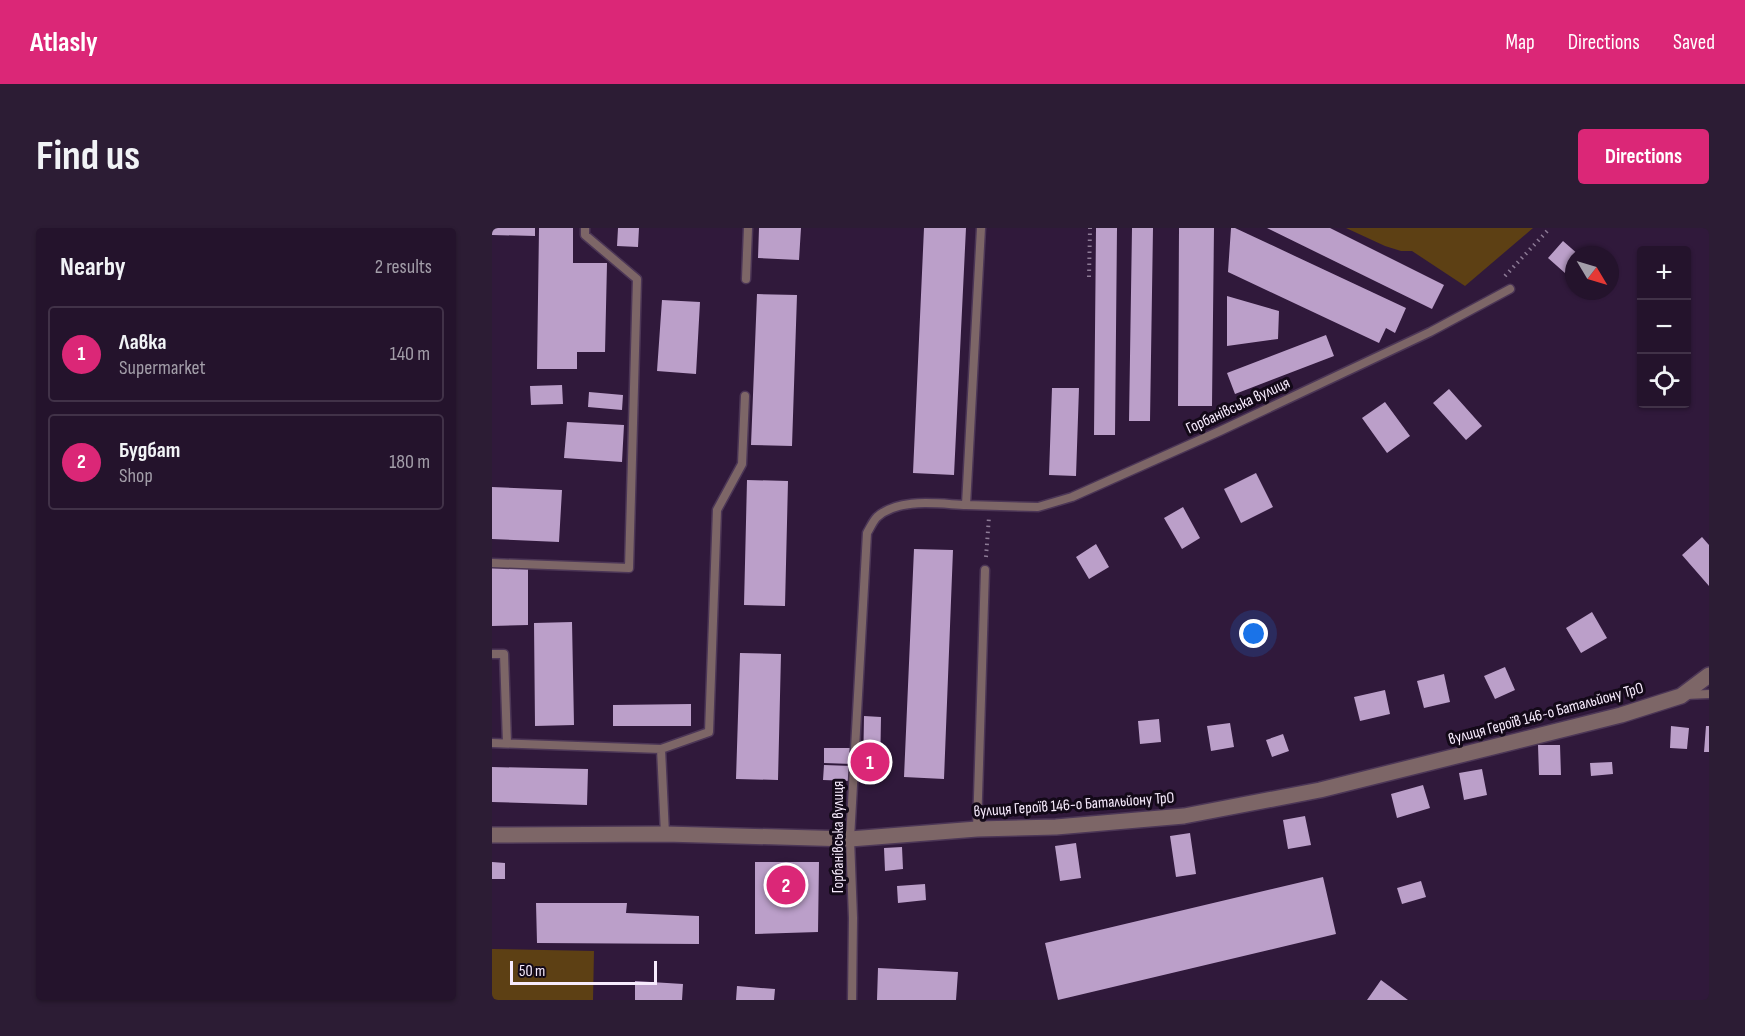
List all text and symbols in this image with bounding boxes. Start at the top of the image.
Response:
text: Atlasly [30,26,98,59]
text: Map [1505,30,1535,55]
text: Directions [1568,30,1640,55]
text: Saved [1673,30,1715,55]
button: Directions [1578,129,1709,184]
text: Find us [36,131,140,182]
north arrow [1565,246,1619,300]
map controls [1637,246,1691,408]
button: + [1637,246,1691,300]
text: Nearby [60,252,126,283]
text: 2 results [375,255,432,279]
button: − [1637,300,1691,354]
text: Лавка [119,329,166,356]
text: 1 [78,342,85,366]
text: 140 m [390,342,430,366]
button: locate [1637,354,1691,408]
text: Supermarket [119,356,206,380]
street label: Горбанівська вулиця [1183,374,1293,438]
text: Будбат [119,437,180,464]
text: 2 [77,450,86,474]
text: 180 m [389,450,430,474]
text: Shop [119,464,153,488]
your location [1239,619,1268,648]
street label: вулиця Героїв 146-о Батальйону ТрО [1446,679,1646,749]
pin: 1 [850,740,890,784]
street label: Горбанівська вулиця [829,781,848,893]
street label: вулиця Героїв 146-о Батальйону ТрО [973,788,1175,821]
pin: 2 [766,862,806,908]
scale bar [510,958,657,986]
text: 50 m [519,962,545,981]

